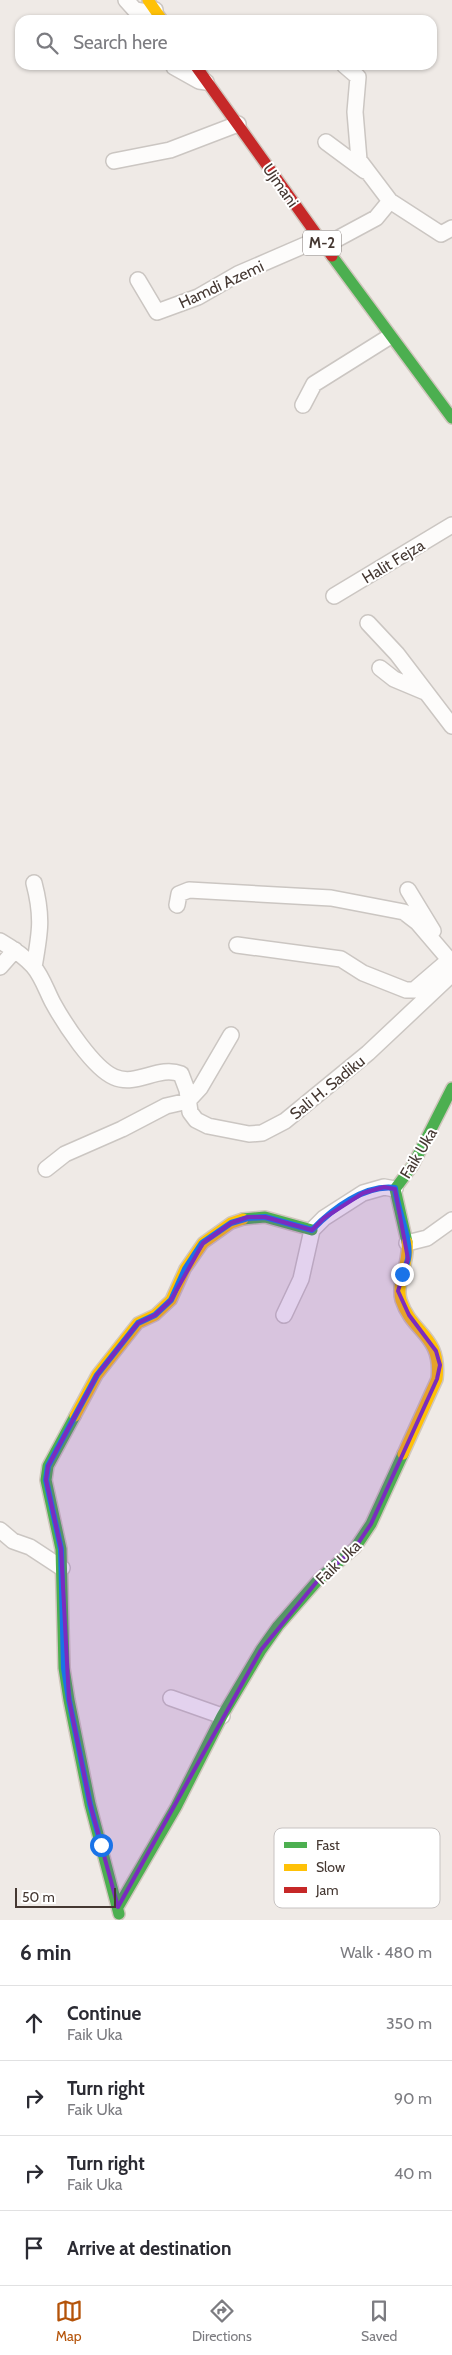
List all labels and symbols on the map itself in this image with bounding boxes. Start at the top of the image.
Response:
street label: Ujmani [259,160,302,211]
road number: M-2 [303,230,341,256]
street label: Hamdi Azemi [176,256,267,312]
street label: Halit Fejza [359,535,428,587]
street label: Sali H. Sadiku [286,1051,369,1123]
street label: Faik Uka [396,1124,441,1182]
route end [391,1263,414,1286]
street label: Faik Uka [312,1536,365,1588]
legend [274,1828,440,1908]
route start [90,1834,113,1857]
text: Fast [316,1836,340,1854]
text: Slow [316,1858,345,1876]
text: Jam [315,1881,338,1899]
scale bar [15,1885,116,1908]

